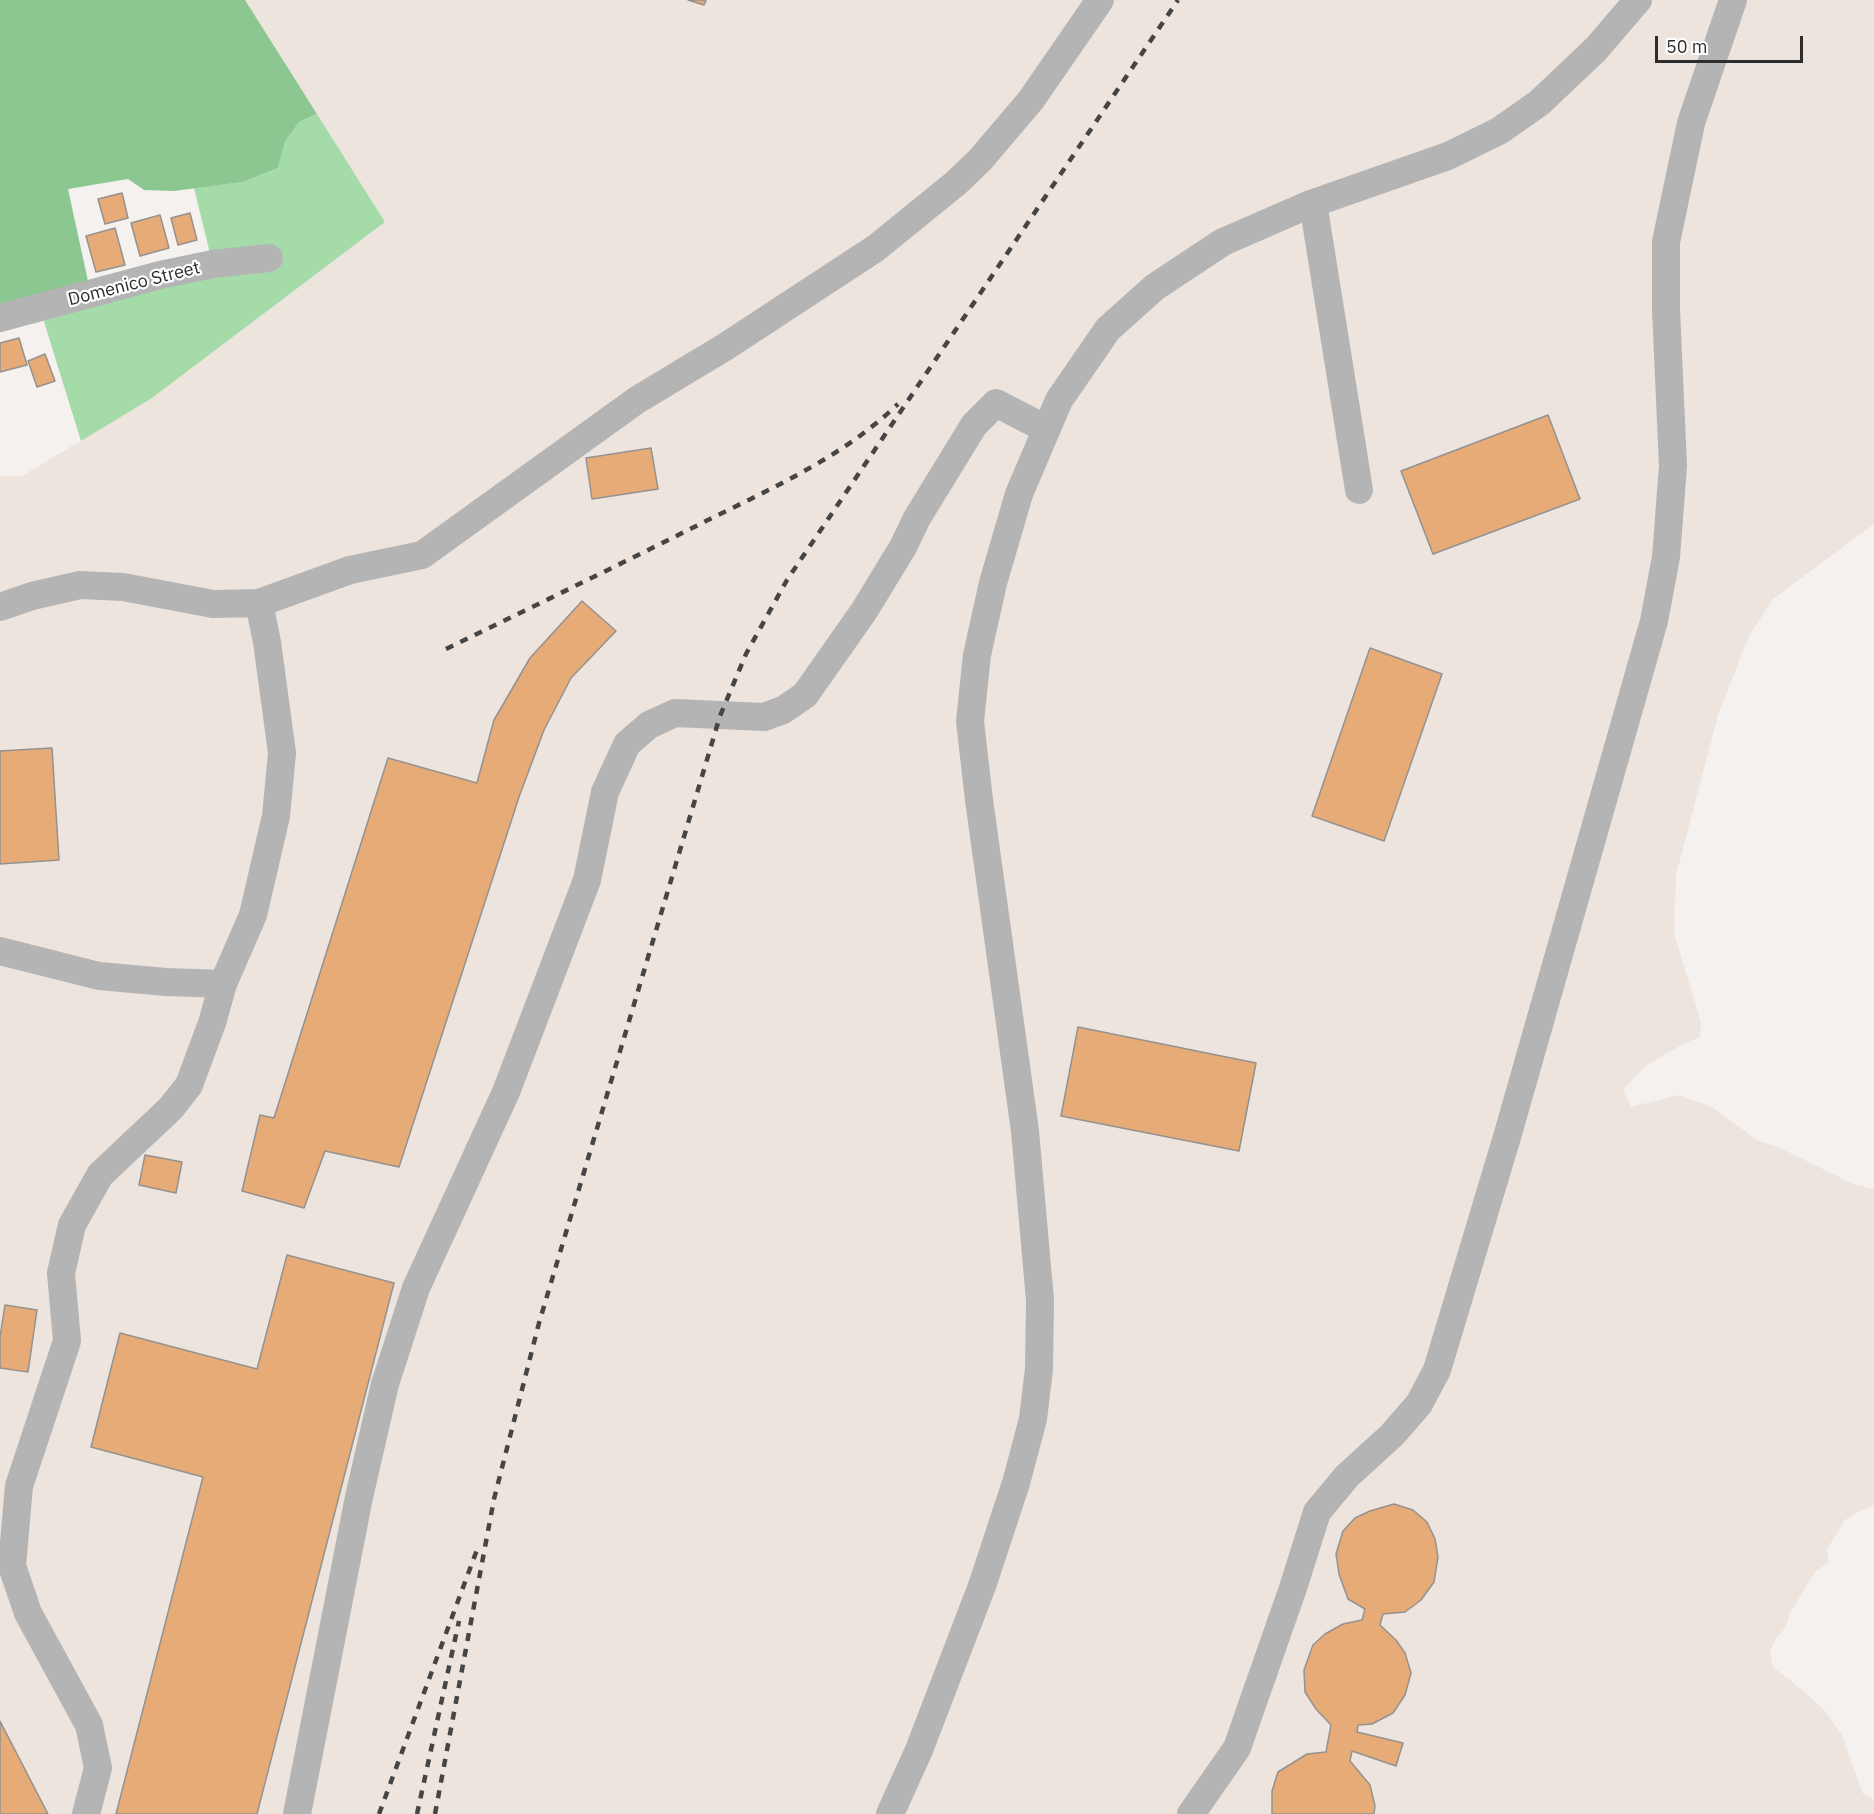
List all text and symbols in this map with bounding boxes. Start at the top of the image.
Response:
scale bar [1658,24,1806,62]
text: 50 m [1666,35,1708,58]
street label: Domenico Street [66,257,202,311]

